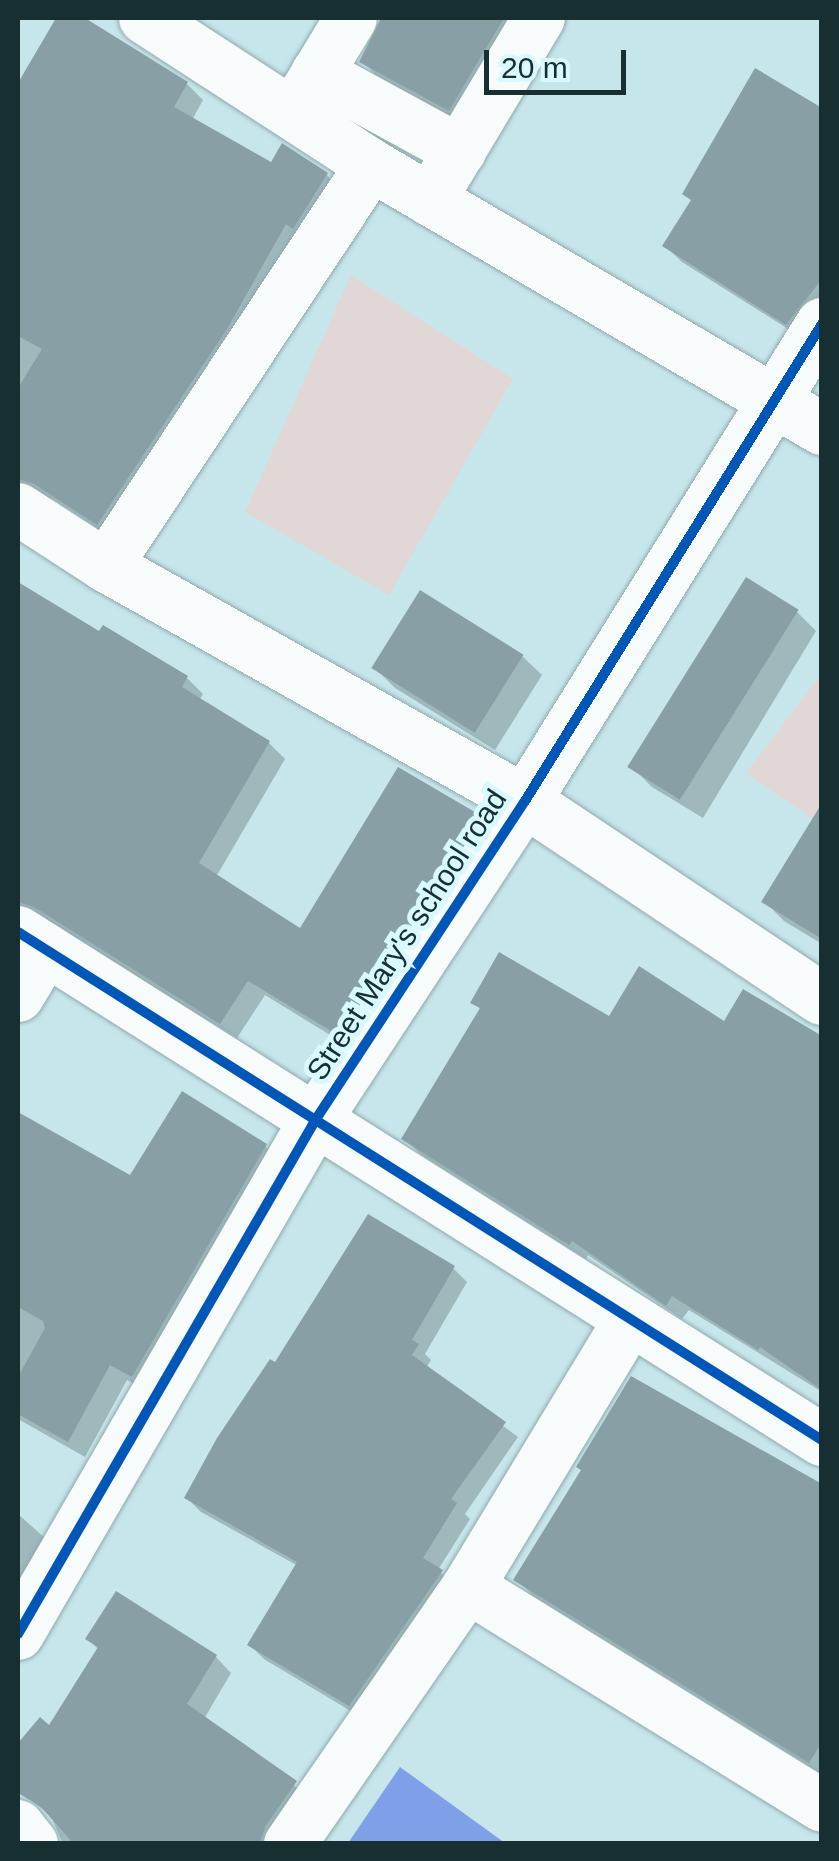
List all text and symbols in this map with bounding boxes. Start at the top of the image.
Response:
scale bar [489,30,632,92]
text: 20 m [501,51,568,84]
street label: Street Mary's school road [300,783,514,1087]

